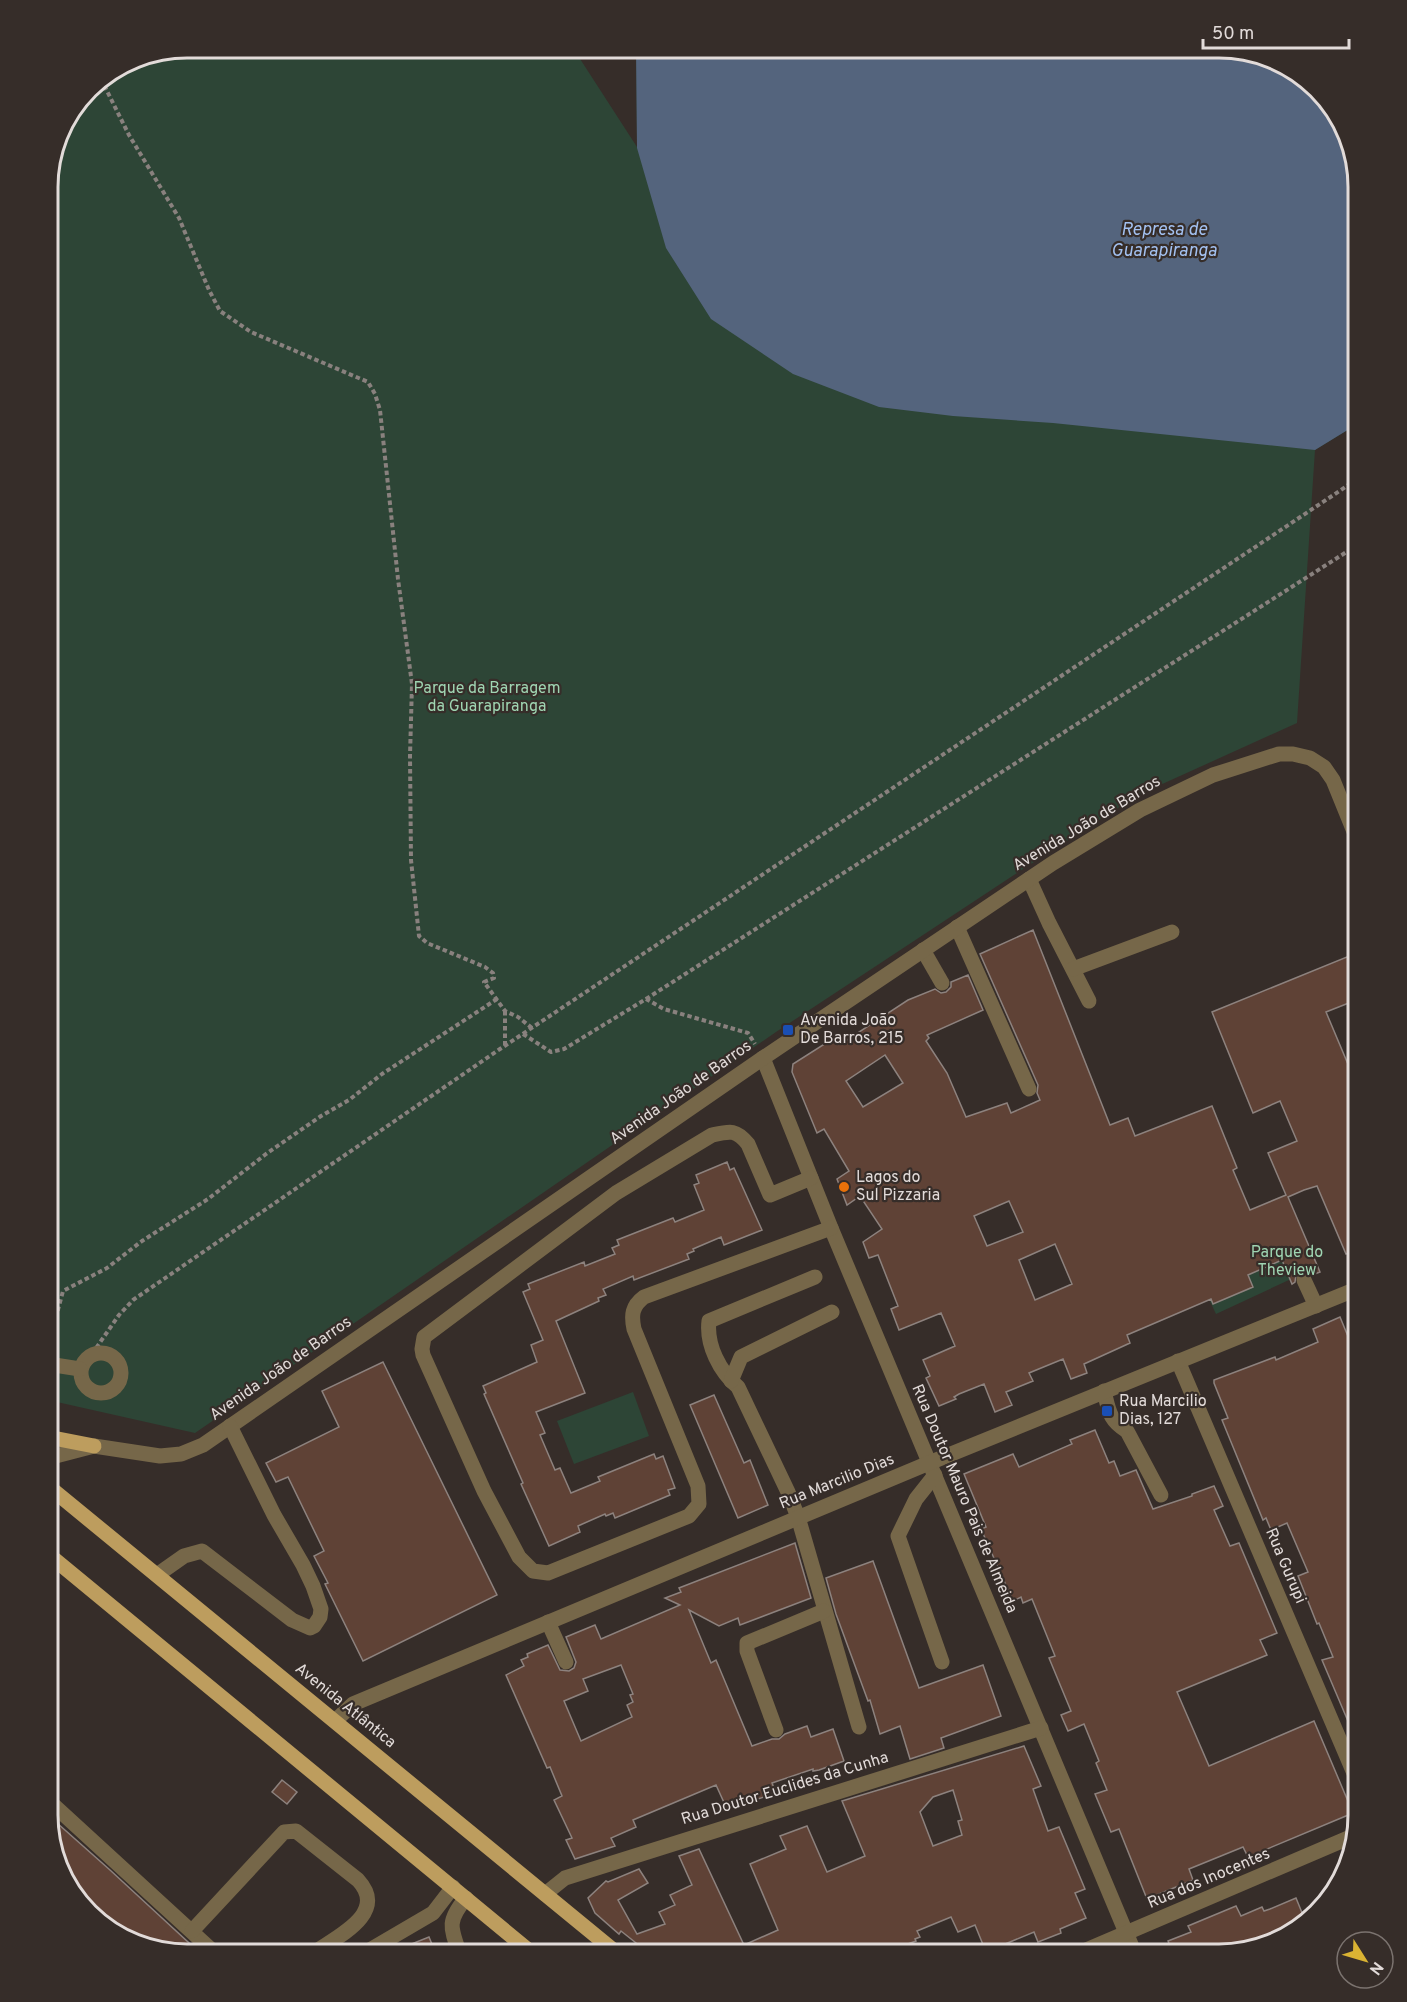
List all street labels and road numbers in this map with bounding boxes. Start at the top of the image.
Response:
street label: Avenida João de Barros [1009,772,1165,876]
street label: Avenida João de Barros [606,1036,756,1150]
street label: Avenida João de Barros [206,1312,356,1426]
street label: Rua Doutor Mauro Pais de Almeida [907,1382,1021,1616]
street label: Rua Marcilio Dias [776,1450,898,1514]
street label: Rua Gurupi [1260,1525,1310,1607]
street label: Avenida Atlântica [290,1659,400,1753]
street label: Rua Doutor Euclides da Cunha [679,1748,891,1830]
street label: Rua dos Inocentes [1145,1844,1273,1914]

